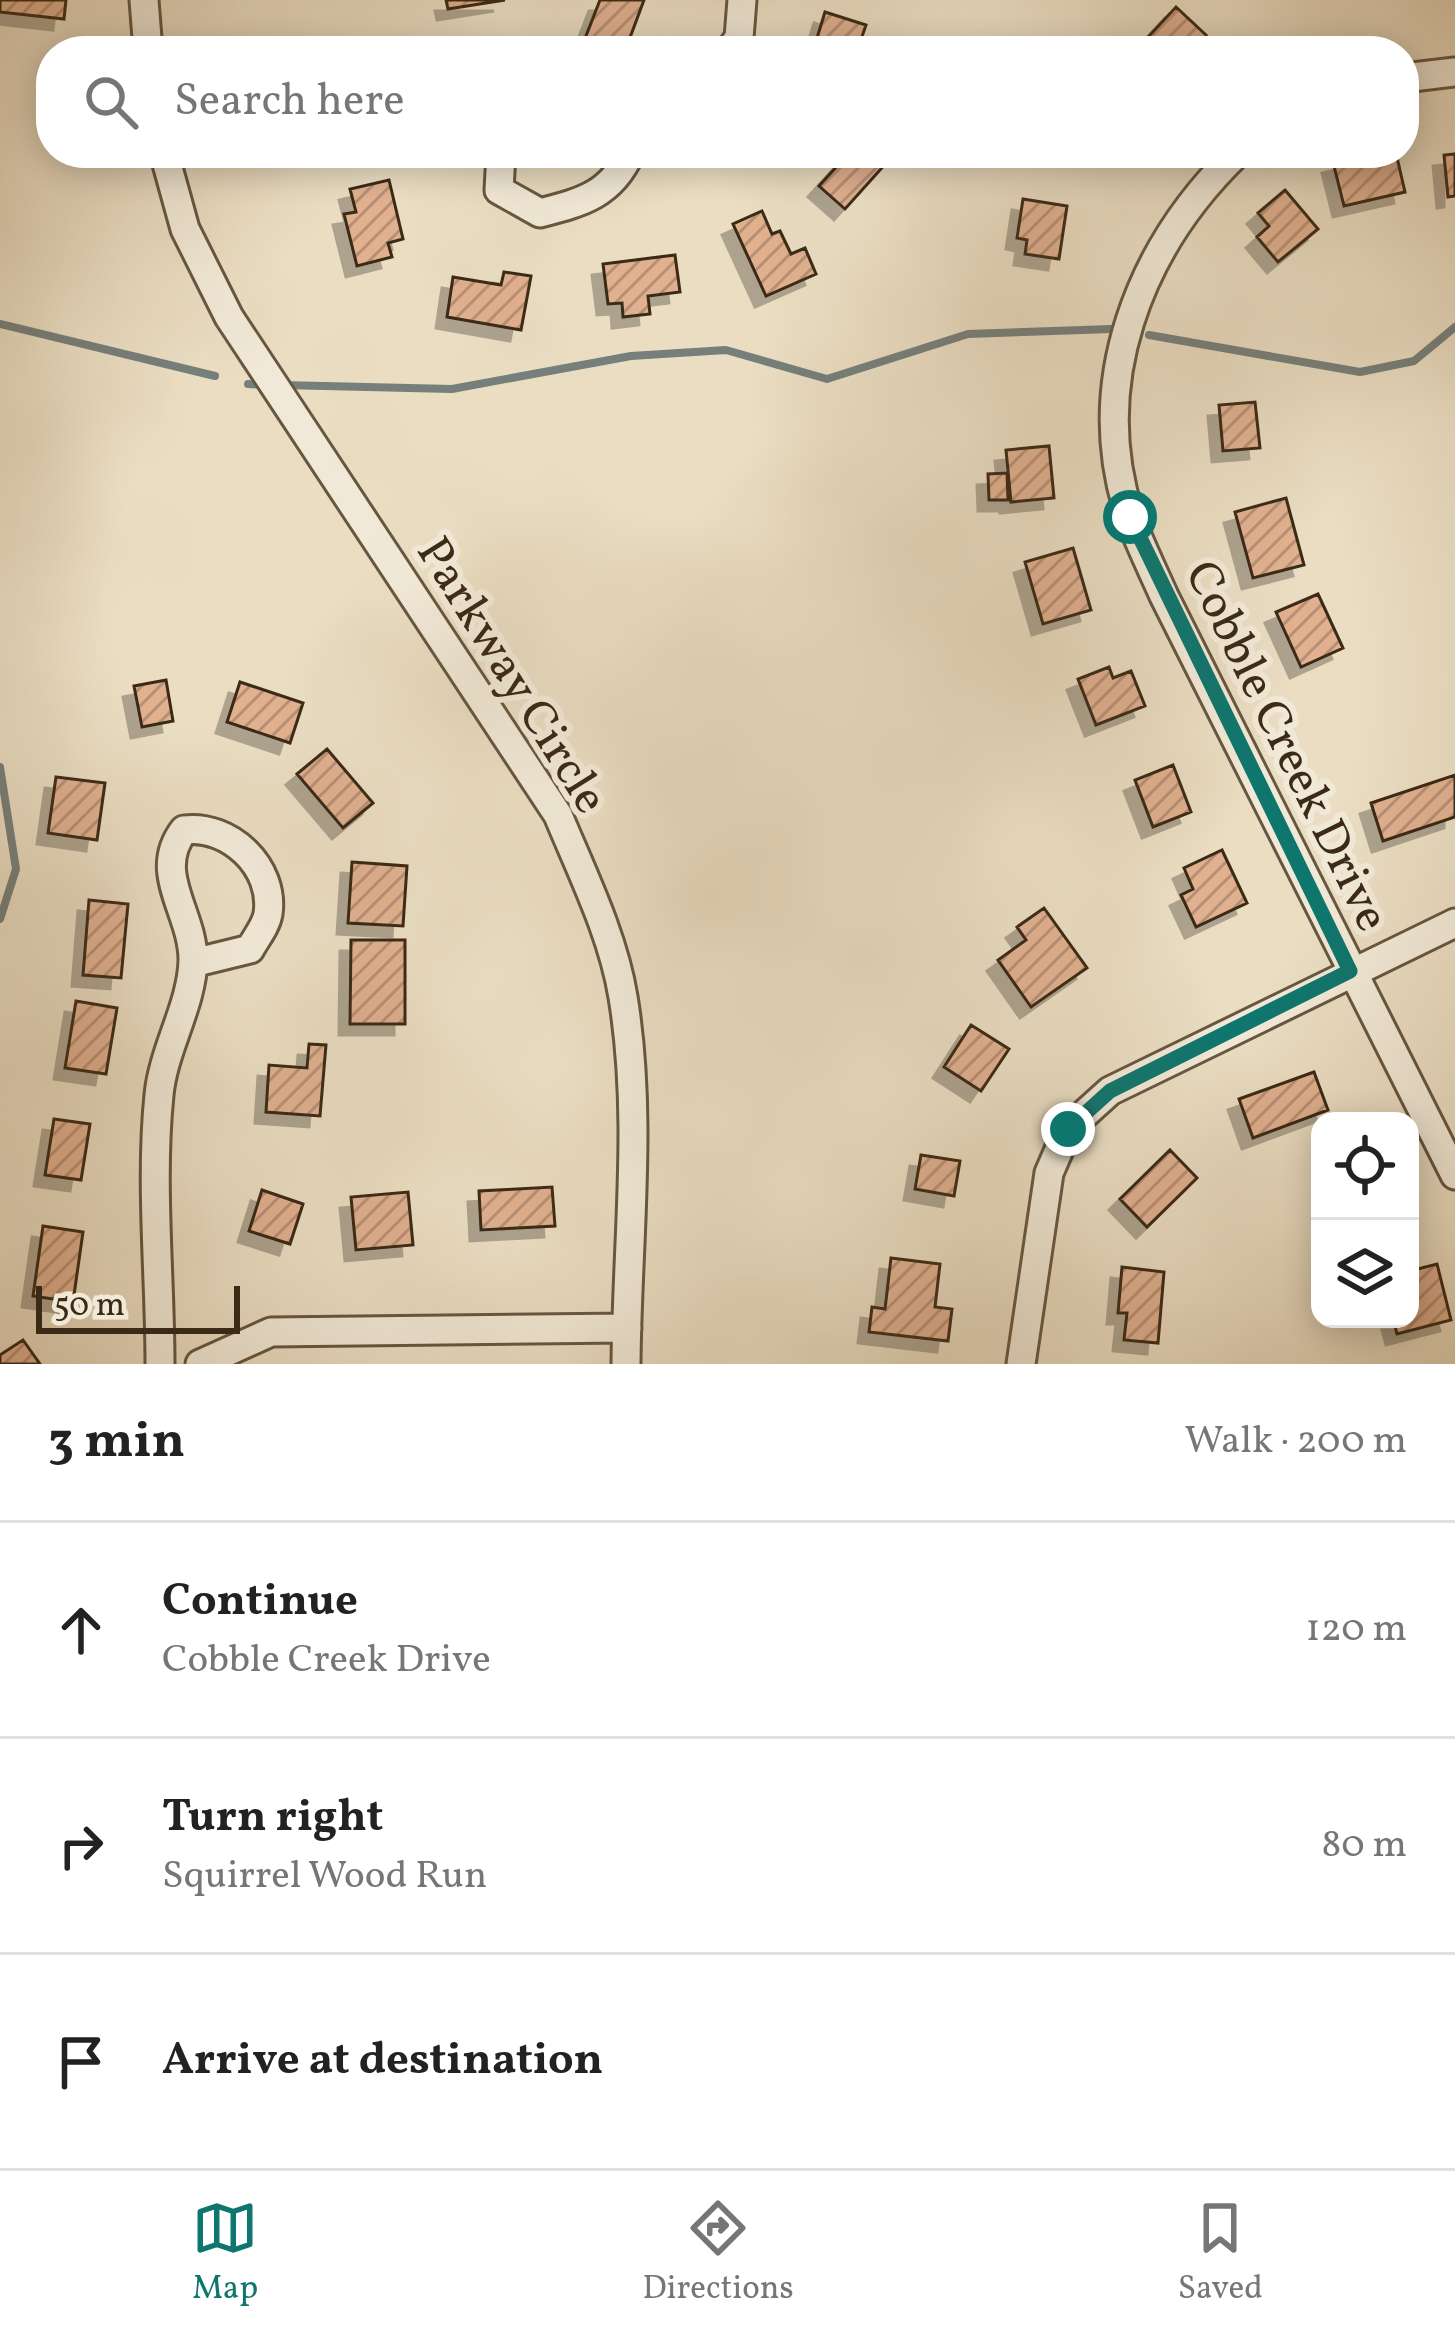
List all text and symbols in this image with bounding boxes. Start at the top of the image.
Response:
search box [36,36,1419,168]
icon: search [78,69,144,135]
text: Search here [174,71,405,134]
route start [1103,490,1157,544]
street label: Parkway Circle [398,525,622,828]
street label: Cobble Creek Drive [1166,550,1404,943]
route end [1041,1102,1095,1156]
map controls [1311,1112,1419,1328]
button: locate [1311,1112,1419,1220]
button: layers [1311,1220,1419,1328]
scale bar [36,1280,240,1333]
text: 50 m [54,1284,125,1330]
text: 3 min [48,1407,185,1478]
text: Walk · 200 m [1185,1415,1407,1469]
text: Continue [162,1571,358,1634]
icon: ahead [48,1597,114,1663]
text: 120 m [1306,1603,1407,1657]
text: Cobble Creek Drive [162,1634,491,1688]
text: Turn right [162,1787,383,1850]
icon: right [48,1813,114,1879]
text: 80 m [1321,1819,1407,1873]
text: Squirrel Wood Run [162,1850,487,1904]
icon: arrive [48,2029,114,2095]
text: Arrive at destination [162,2030,603,2093]
tab: Map [192,2195,258,2313]
tab: Directions [642,2195,794,2313]
tab: Saved [1178,2195,1263,2313]

